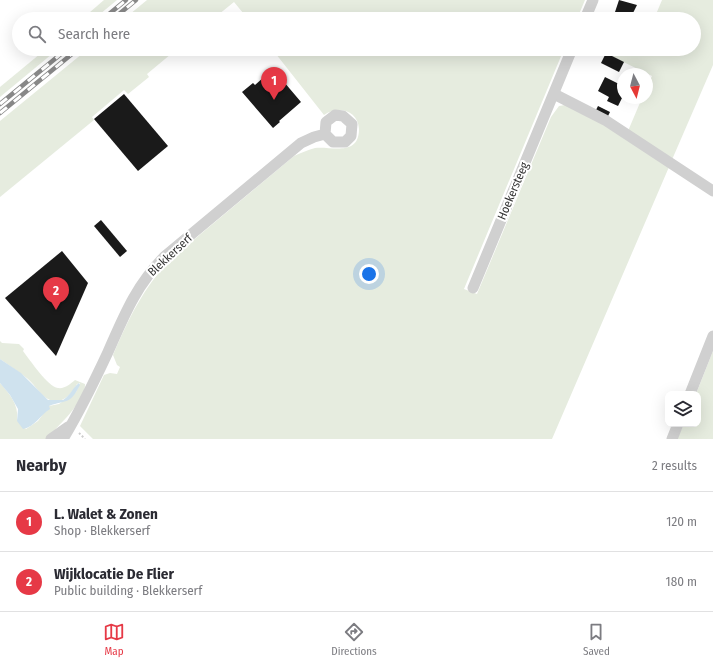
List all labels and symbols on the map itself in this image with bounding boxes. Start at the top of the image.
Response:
pin: 1 [261,67,287,100]
north arrow [617,68,653,104]
street label: Hoekersteeg [495,160,532,222]
street label: Blekkerserf [145,230,196,279]
your location [359,264,379,284]
pin: 2 [43,277,69,310]

